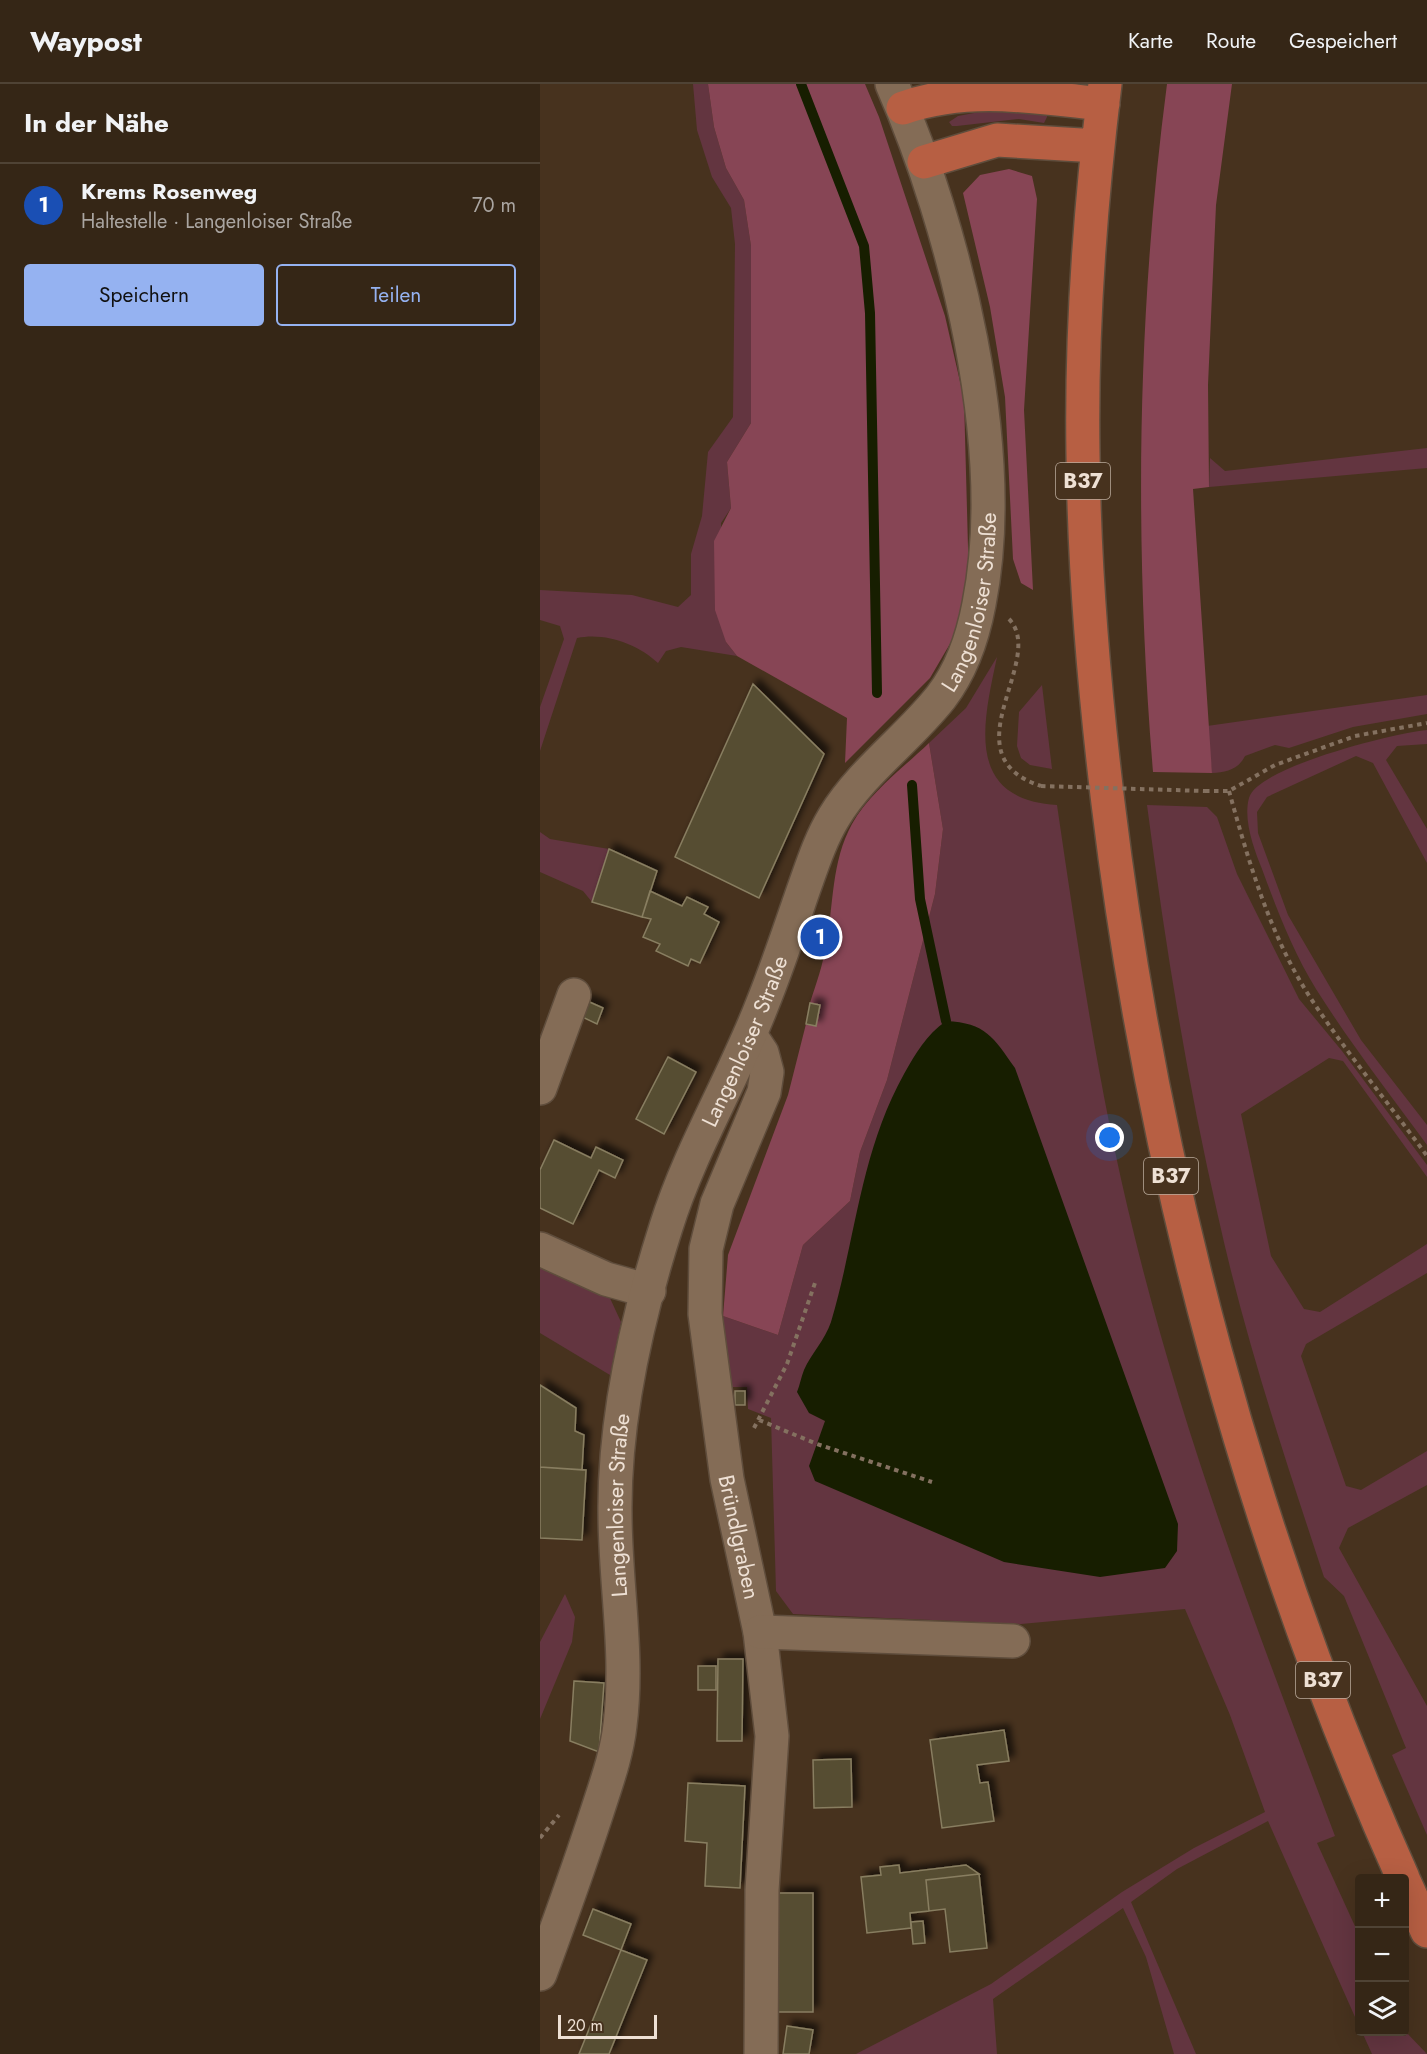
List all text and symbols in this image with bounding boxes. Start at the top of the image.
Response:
text: Waypost [30,21,142,62]
text: Karte [1128,26,1173,56]
text: Route [1206,26,1256,56]
text: Gespeichert [1289,26,1397,56]
text: In der Nähe [24,104,169,142]
text: Krems Rosenweg [81,175,257,207]
text: 1 [38,191,49,220]
text: 70 m [472,191,516,220]
text: Haltestelle · Langenloiser Straße [81,207,352,236]
button: Speichern [24,264,264,326]
button: Teilen [276,264,516,326]
road number: B37 [1056,463,1110,499]
street label: Langenloiser Straße [933,512,1004,698]
pin: 1 [800,914,840,960]
street label: Langenloiser Straße [693,951,795,1132]
your location [1095,1123,1124,1152]
road number: B37 [1144,1158,1198,1194]
street label: Langenloiser Straße [599,1412,638,1598]
street label: Bründlgraben [710,1472,768,1602]
road number: B37 [1296,1662,1350,1698]
map controls [1355,1874,1409,2036]
button: + [1355,1874,1409,1928]
button: − [1355,1928,1409,1982]
button: layers [1355,1982,1409,2036]
scale bar [558,2012,657,2040]
text: 20 m [567,2014,603,2037]

